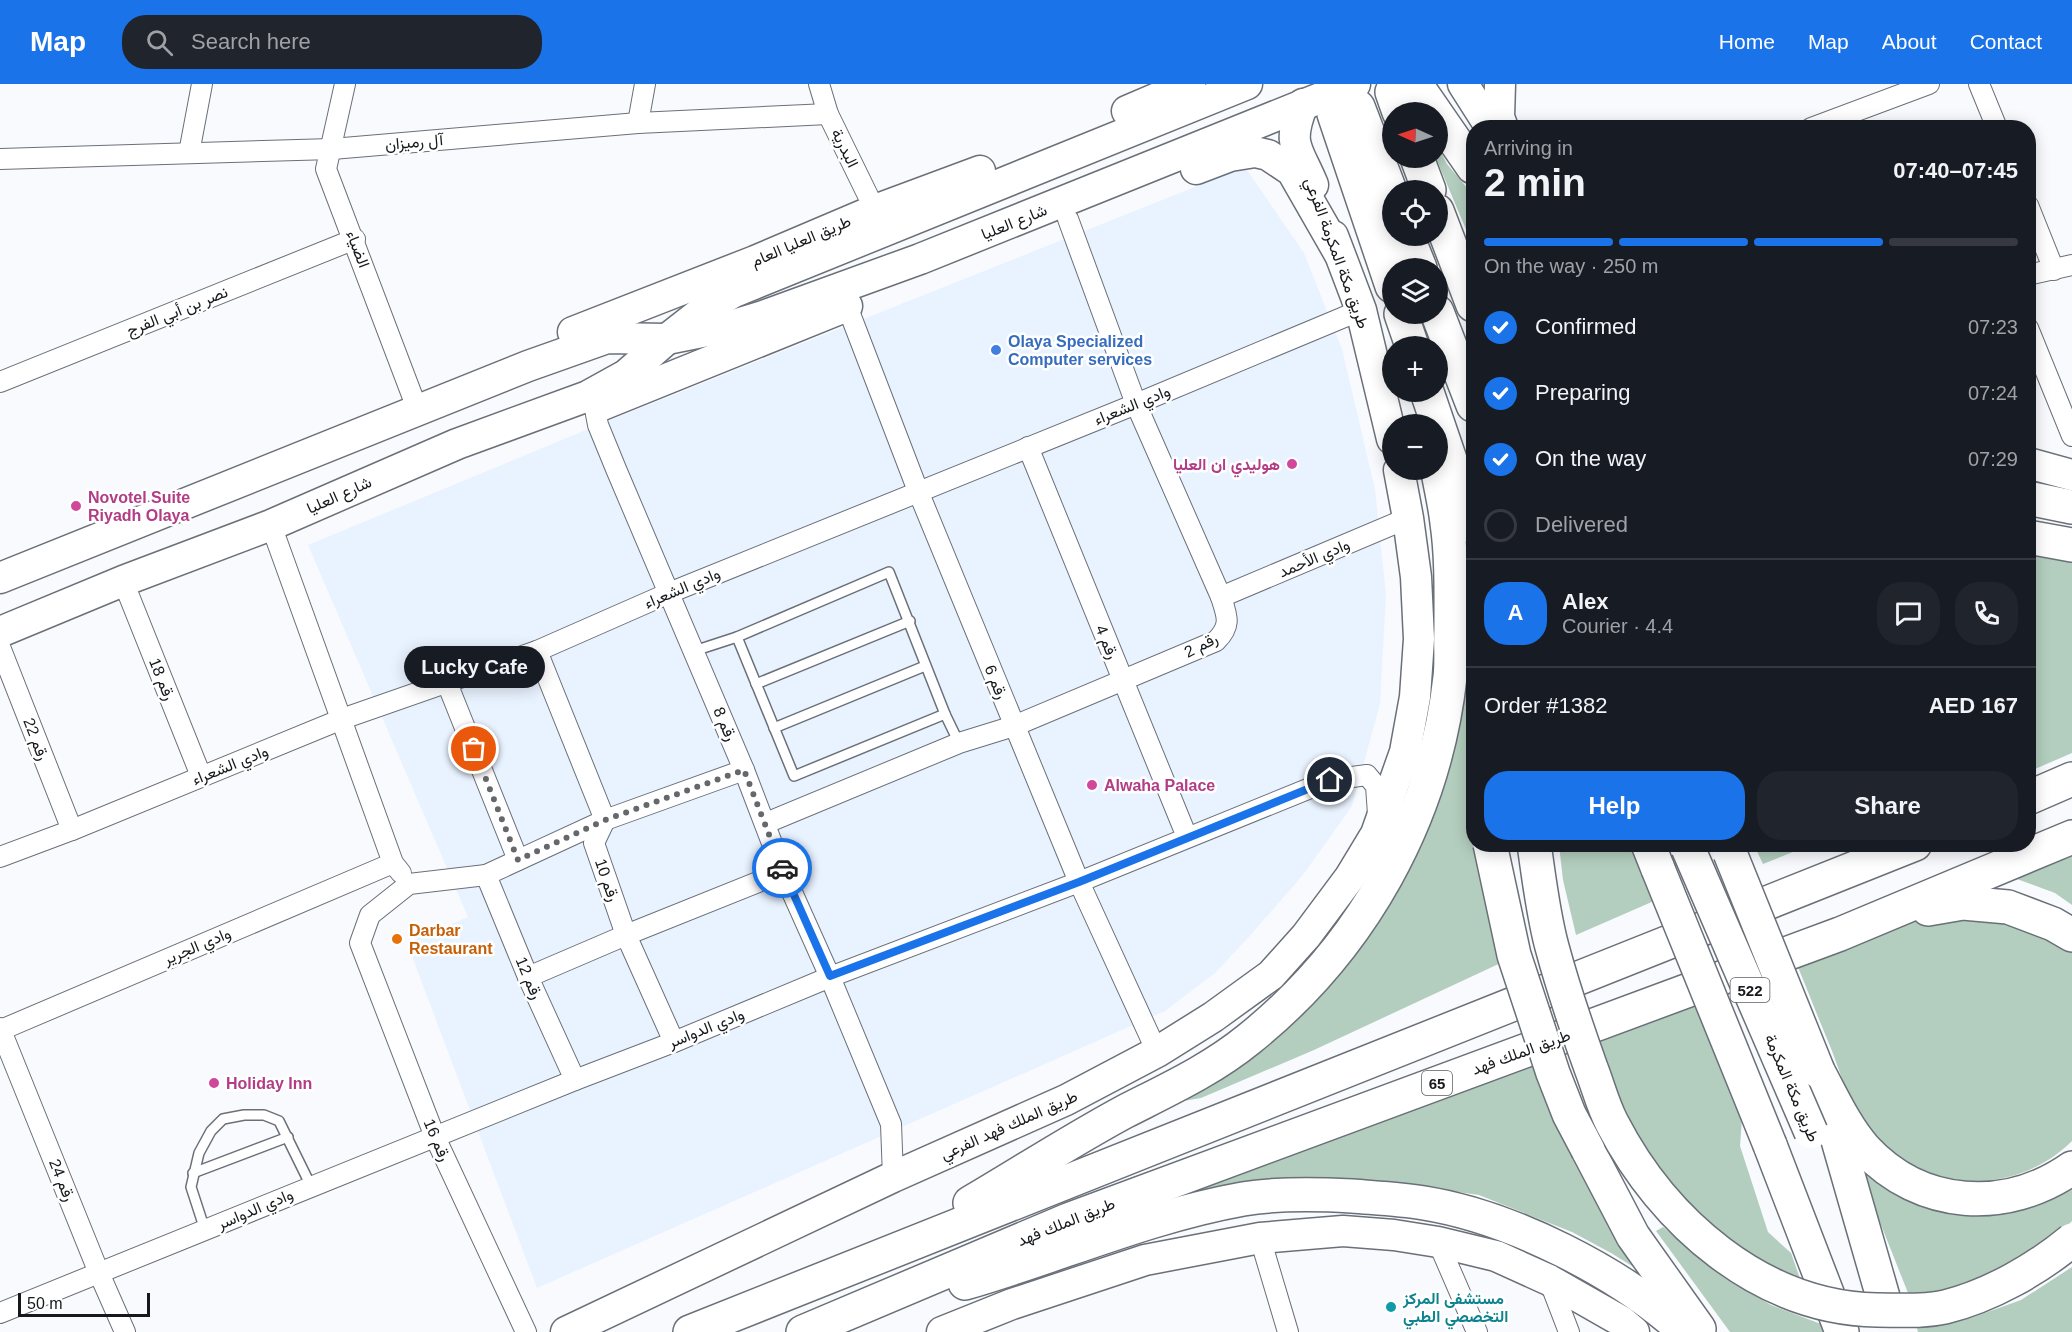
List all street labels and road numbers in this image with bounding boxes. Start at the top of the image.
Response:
street label: البدرية [827,126,862,171]
street label: آل رميزان [384,131,445,155]
street label: طريق مكة المكرمة الفرعي [1297,175,1372,333]
street label: شارع العليا [979,201,1050,246]
street label: طريق العليا العام [749,212,854,271]
street label: الضياء [342,228,373,270]
street label: نصر بن أبي الفرج [124,283,232,344]
street label: وادي الشعراء [1092,382,1174,433]
street label: شارع العليا [304,473,375,520]
street label: وادي الأحمد [1276,535,1354,585]
street label: وادي الشعراء [642,564,724,616]
street label: رقم 4 [1091,623,1121,662]
street label: رقم 2 [1181,629,1221,662]
street label: رقم 18 [144,655,178,703]
street label: رقم 6 [980,663,1010,702]
street label: رقم 8 [708,704,740,744]
street label: رقم 22 [18,715,52,763]
street label: وادي الشعراء [190,742,272,793]
street label: رقم 10 [590,856,622,904]
street label: وادي الجرير [160,924,235,973]
street label: رقم 12 [511,954,545,1002]
road number: 522 [1730,978,1770,1002]
street label: وادي الدواسر [664,1005,748,1056]
street label: طريق الملك فهد [1469,1026,1573,1080]
street label: طريق مكة المكرمة [1760,1032,1822,1145]
road number: 65 [1422,1071,1452,1095]
street label: طريق الملك فهد الفرعي [938,1087,1082,1167]
street label: رقم 16 [419,1116,453,1164]
street label: رقم 24 [44,1156,78,1204]
street label: وادي الدواسر [214,1185,297,1238]
street label: طريق الملك فهد [1015,1195,1118,1251]

